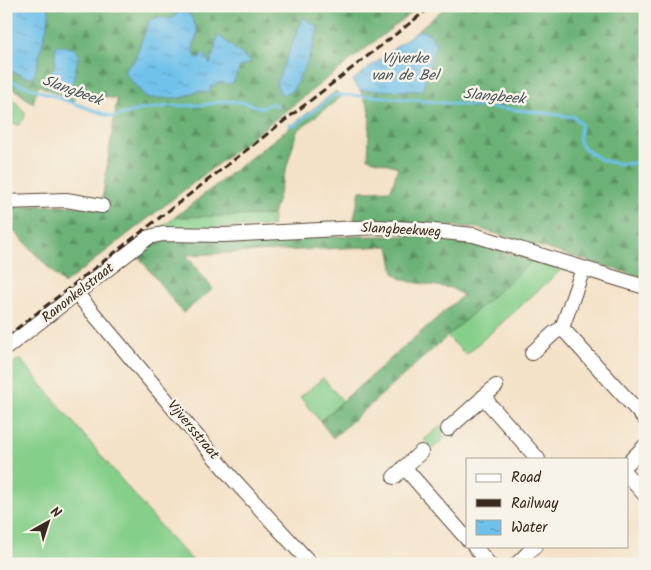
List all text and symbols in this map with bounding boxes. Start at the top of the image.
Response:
water label: Vijverke van de Bel [371,47,442,88]
water label: Slangbeek [39,69,107,114]
water label: Slangbeek [462,82,528,112]
street label: Slangbeekweg [360,217,442,243]
street label: Ranonkelstraat [37,257,119,328]
street label: Vijversstraat [162,395,225,465]
legend [466,458,628,548]
text: Road [511,466,542,490]
text: Railway [511,492,559,516]
north arrow [22,498,72,548]
text: N [45,501,66,524]
text: Water [511,516,548,540]

